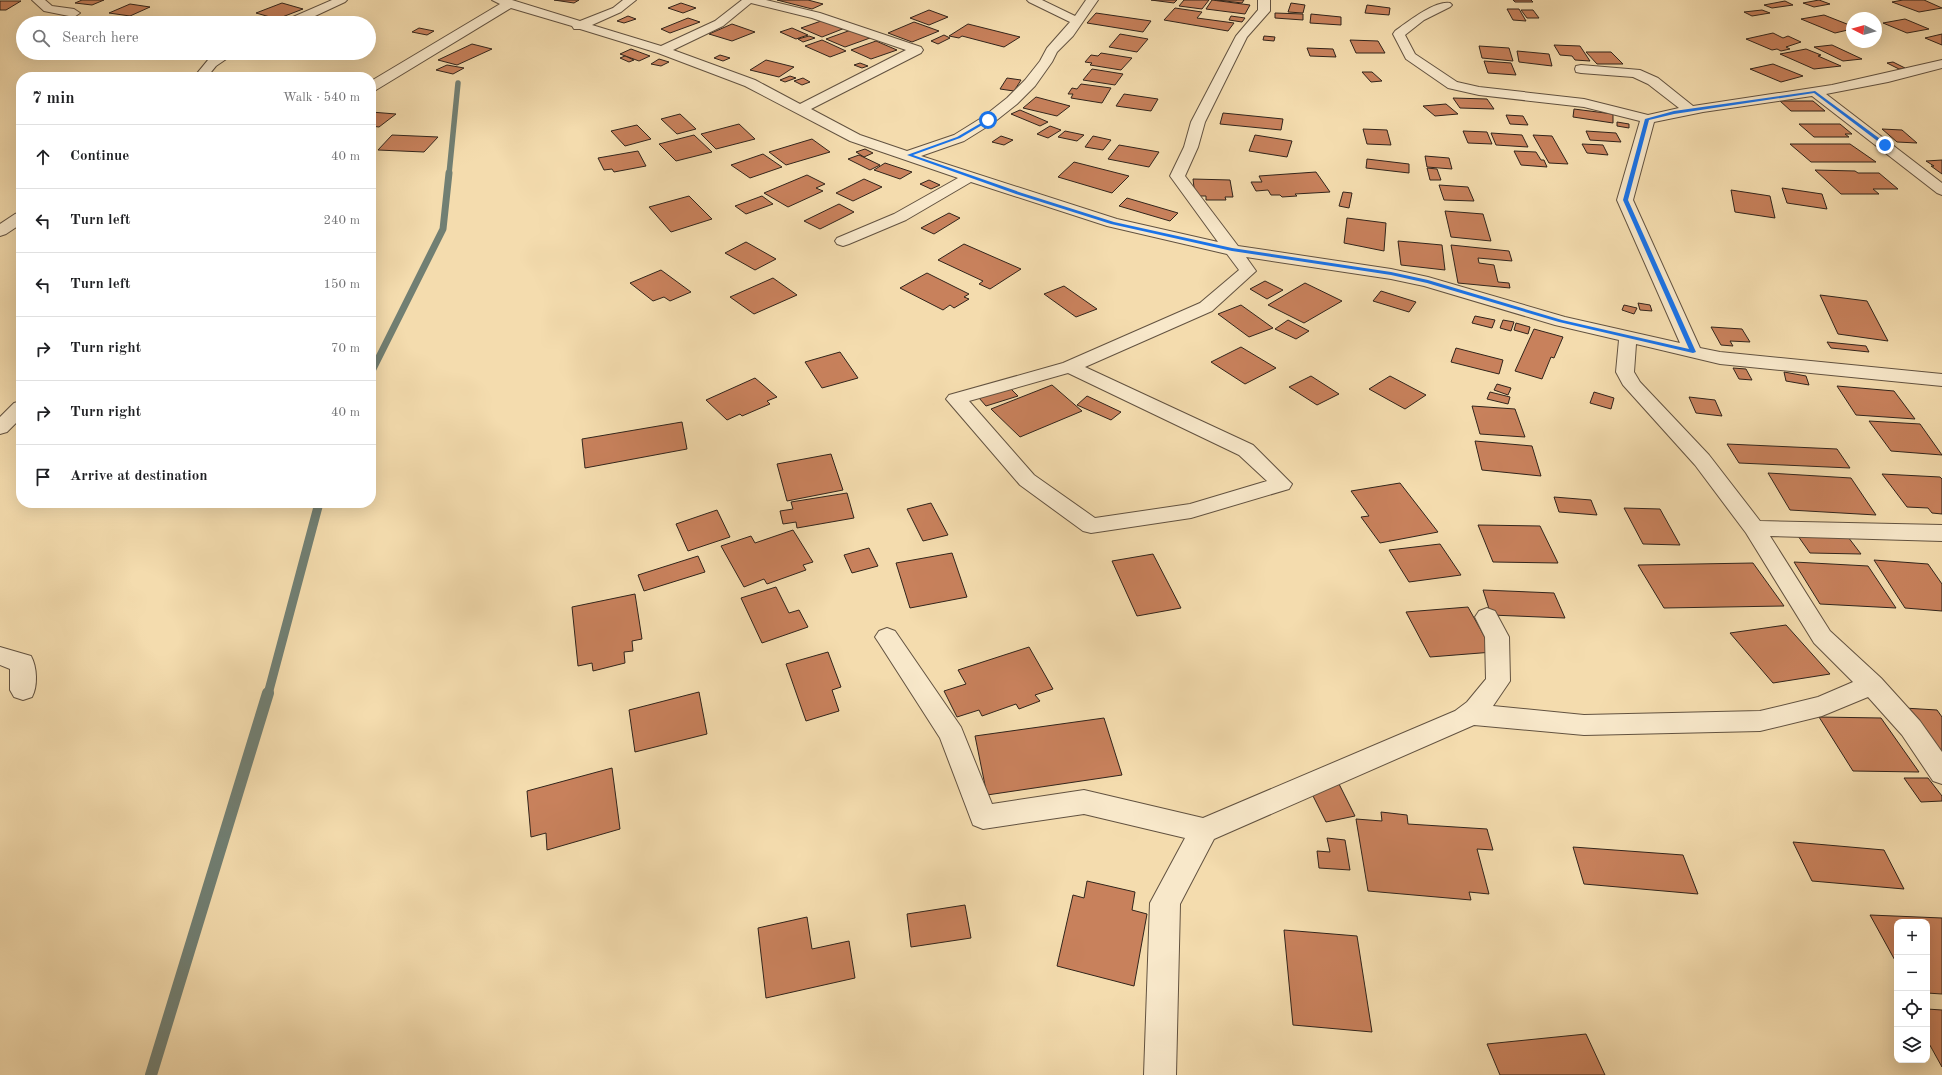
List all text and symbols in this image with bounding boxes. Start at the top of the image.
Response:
north arrow [1846,12,1882,48]
search box [16,16,376,60]
icon: search [30,27,52,49]
text: Search here [62,31,139,46]
text: 7 min [32,90,75,107]
text: Walk · 540 m [283,91,360,104]
route start [979,111,997,129]
route end [1876,136,1894,154]
icon: ahead [32,146,54,168]
text: Continue [70,149,129,164]
text: 40 m [331,150,360,163]
icon: left [32,210,54,232]
text: Turn left [70,213,130,228]
text: 240 m [323,214,360,227]
icon: left [32,274,54,296]
text: Turn left [70,277,130,292]
text: 150 m [323,278,360,291]
icon: right [32,338,54,360]
text: Turn right [70,341,141,356]
text: 70 m [331,342,360,355]
icon: right [32,402,54,424]
text: Turn right [70,405,141,420]
text: 40 m [331,406,360,419]
icon: arrive [32,466,54,488]
text: Arrive at destination [70,469,208,484]
map controls [1894,919,1930,1063]
button: + [1894,919,1930,955]
button: − [1894,955,1930,991]
button: locate [1894,991,1930,1027]
button: layers [1894,1027,1930,1063]

